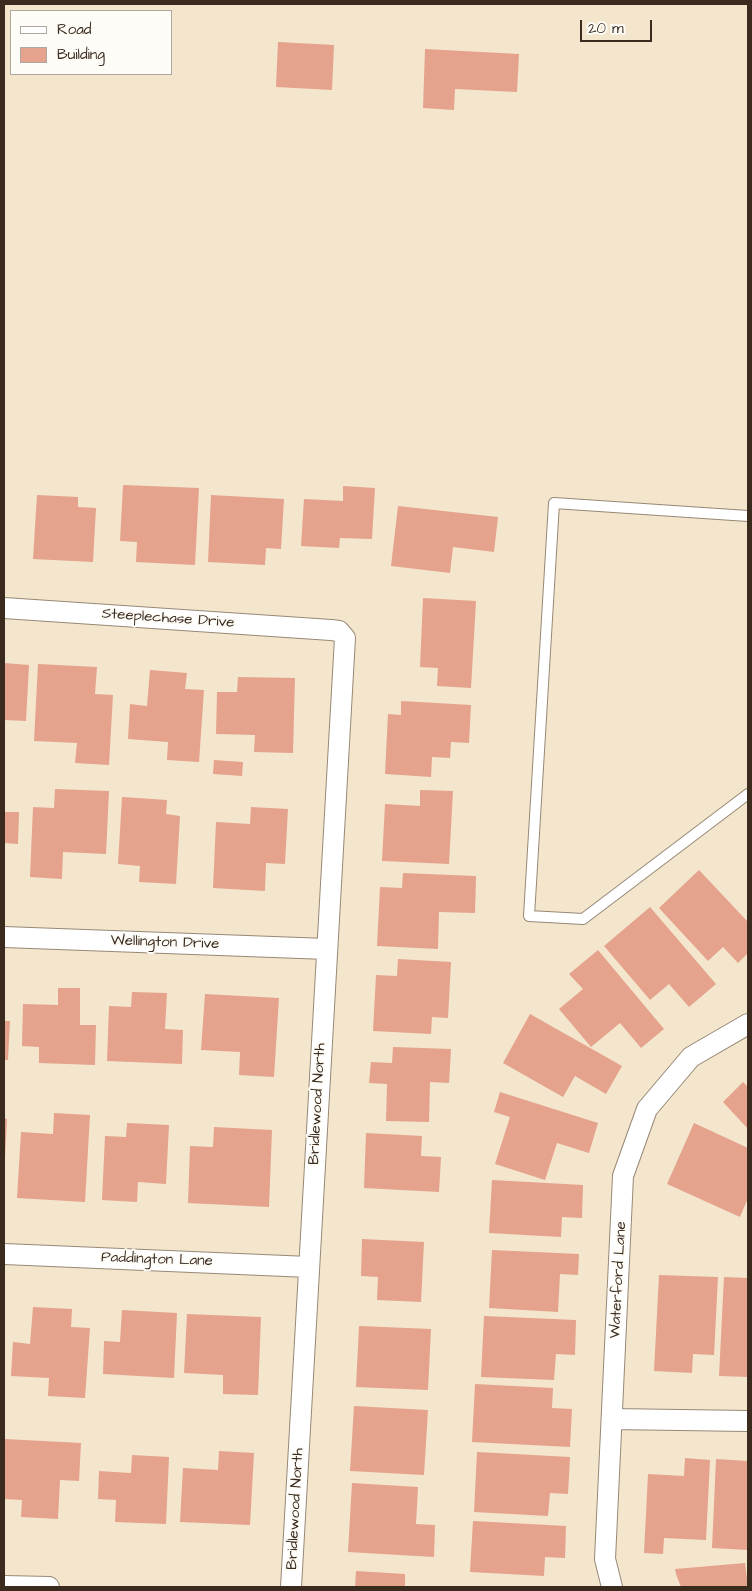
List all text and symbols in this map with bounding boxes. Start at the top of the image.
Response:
legend [10,10,172,75]
scale bar [582,10,654,42]
text: 20 m [588,18,624,39]
text: Road [57,19,91,40]
text: Building [57,44,105,65]
street label: Steeplechase Drive [101,605,235,633]
street label: Wellington Drive [110,932,220,954]
street label: Bridlewood North [306,1043,330,1165]
street label: Waterford Lane [607,1221,631,1339]
street label: Paddington Lane [101,1249,213,1271]
street label: Bridlewood North [284,1448,308,1570]

